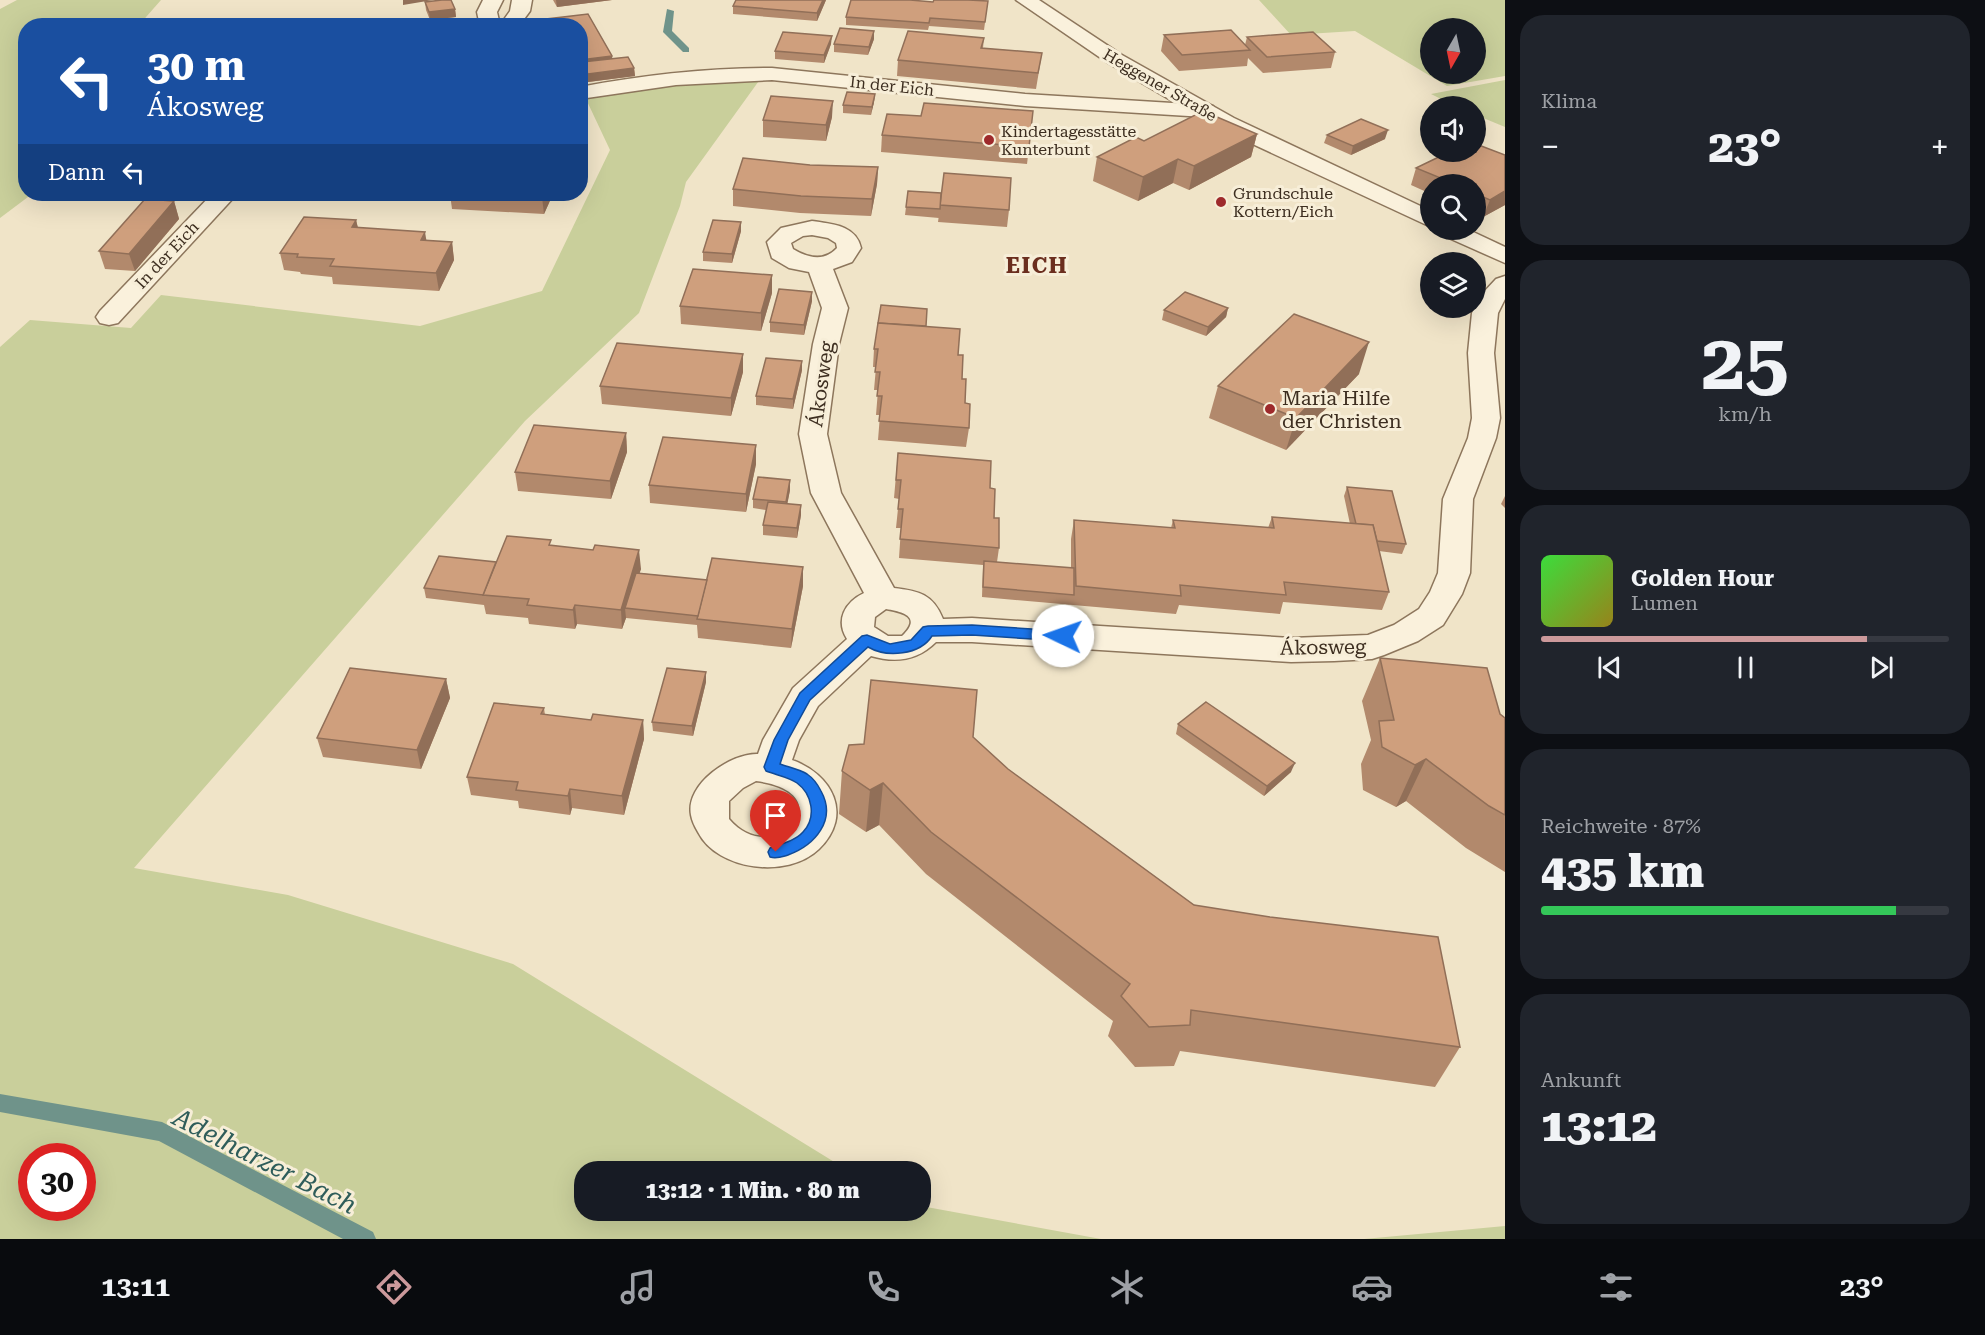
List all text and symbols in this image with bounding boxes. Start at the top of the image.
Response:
north arrow [1420,18,1486,84]
map controls [1420,18,1486,318]
text: 30 m [147,41,245,90]
icon: left [48,42,126,120]
street label: Heggener Straße [1100,45,1220,125]
street label: In der Eich [849,72,935,100]
text: Klima [1541,89,1597,113]
text: Ákosweg [147,91,264,123]
button: sound [1420,96,1486,162]
text: 23° [1709,120,1782,173]
place label: Kindertagesstätte Kunterbunt [1001,122,1136,159]
text: − [1541,127,1559,166]
text: + [1931,127,1949,166]
marker: Kindertagesstätte Kunterbunt [982,133,996,147]
icon: left [117,156,150,189]
text: Dann [48,160,105,185]
button: search [1420,174,1486,240]
place label: Grundschule Kottern/Eich [1233,184,1334,221]
marker: Grundschule Kottern/Eich [1214,195,1228,209]
street label: In der Eich [131,218,203,292]
button: layers [1420,252,1486,318]
district label: EICH [1006,253,1068,278]
text: 25 [1701,317,1789,408]
street label: Ákosweg [803,339,839,428]
place label: Maria Hilfe der Christen [1282,386,1402,433]
marker: Maria Hilfe der Christen [1263,402,1277,416]
text: km/h [1718,402,1772,426]
text: Golden Hour [1631,566,1774,591]
text: Lumen [1631,591,1698,615]
position arrow [1031,604,1095,668]
street label: Ákosweg [1280,634,1367,660]
icon: previous [1593,651,1626,684]
icon: pause [1729,651,1762,684]
icon: next [1865,651,1898,684]
pin [750,790,801,852]
icon: arrive [759,799,792,832]
text: Reichweite · 87% [1541,814,1701,838]
text: 435 km [1541,845,1704,898]
text: Ankunft [1541,1068,1621,1092]
text: 13:12 [1541,1099,1657,1152]
water label: Adelharzer Bach [167,1101,362,1220]
speed limit sign: 30 [18,1143,96,1221]
text: 13:12 · 1 Min. · 80 m [645,1178,860,1203]
icon: directions [373,1266,415,1308]
icon: music [617,1266,659,1308]
icon: phone [862,1266,904,1308]
icon: climate [1106,1266,1148,1308]
icon: car [1351,1266,1393,1308]
icon: filters [1595,1266,1637,1308]
text: 13:11 [101,1271,170,1303]
text: 23° [1840,1271,1884,1303]

